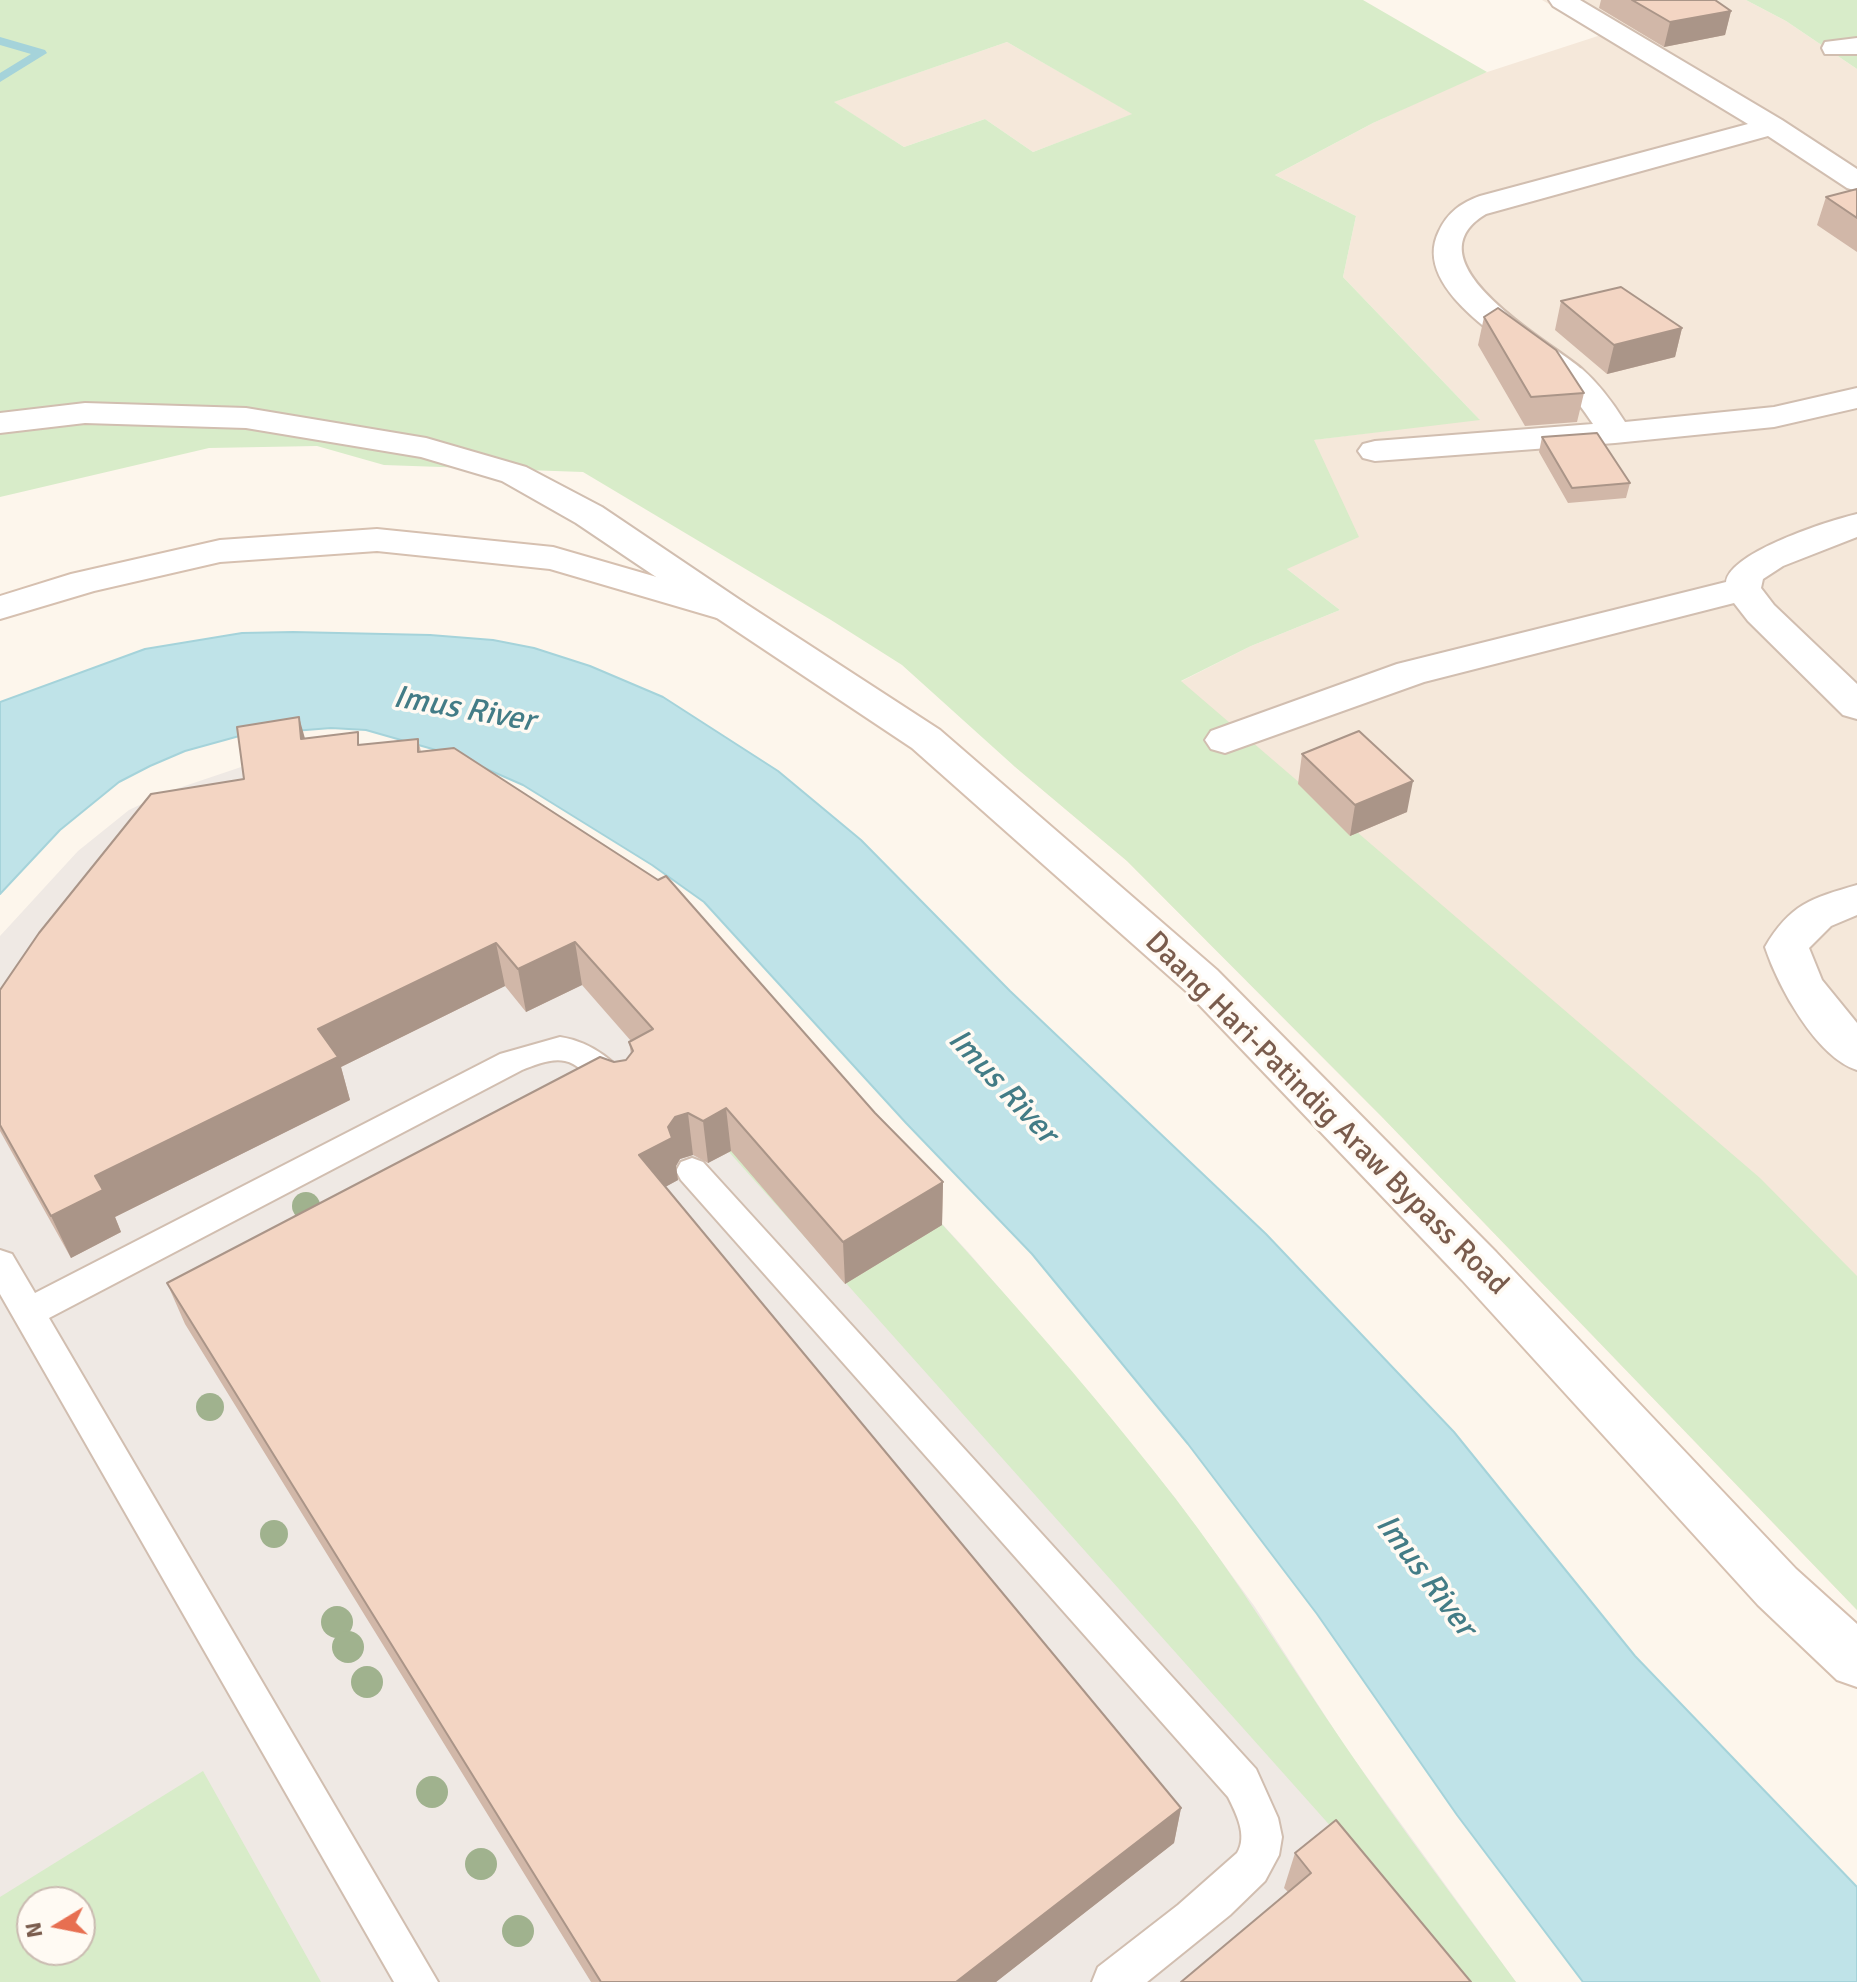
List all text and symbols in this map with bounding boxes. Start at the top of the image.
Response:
water label: Imus River [390,679,538,741]
street label: Daang Hari-Patindig Araw Bypass Road [1137,925,1515,1303]
water label: Imus River [939,1022,1065,1152]
water label: Imus River [1367,1507,1483,1645]
north arrow [16,1886,96,1966]
text: N [19,1920,48,1940]

